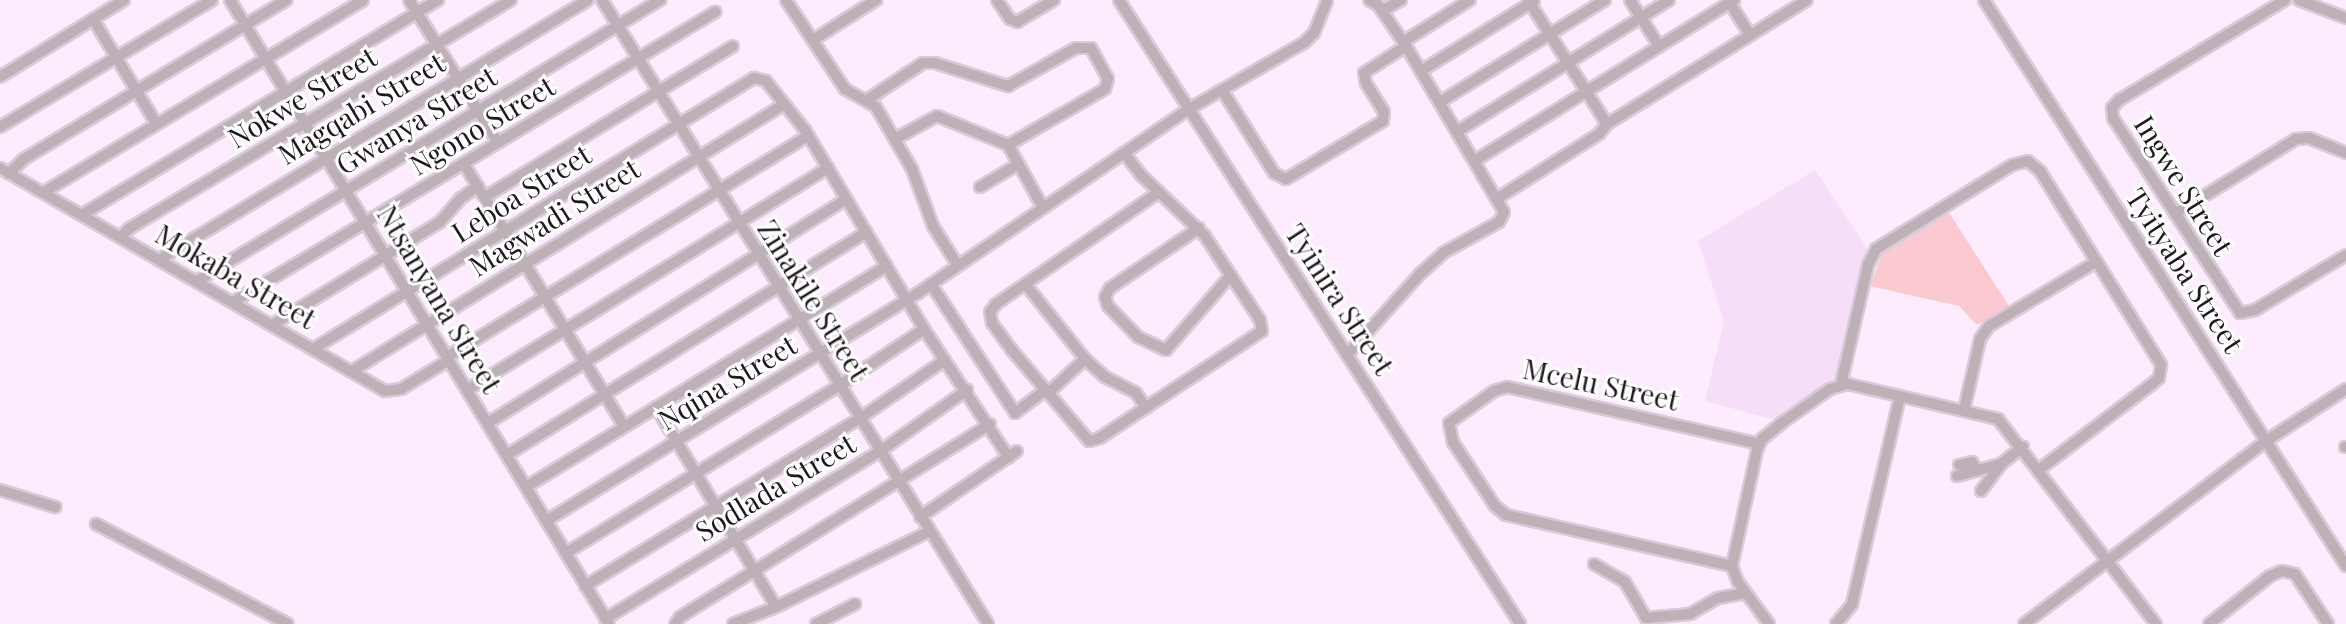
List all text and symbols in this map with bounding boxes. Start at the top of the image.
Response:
street label: Nokwe Street [222,40,382,154]
street label: Magqabi Street [272,45,450,171]
street label: Gwanya Street [330,59,502,181]
street label: Ngono Street [403,69,561,181]
street label: Ingwe Street [2128,109,2240,261]
street label: Leboa Street [445,137,597,249]
street label: Magwadi Street [463,151,645,283]
street label: Tyityaba Street [2119,181,2251,359]
street label: Ntsanyana Street [371,199,509,399]
street label: Zinakile Street [751,213,877,387]
street label: Mokaba Street [150,216,322,336]
street label: Tyinira Street [1279,217,1401,381]
street label: Nqina Street [651,327,803,437]
street label: Mcelu Street [1520,351,1682,417]
street label: Sodlada Street [689,426,861,548]

